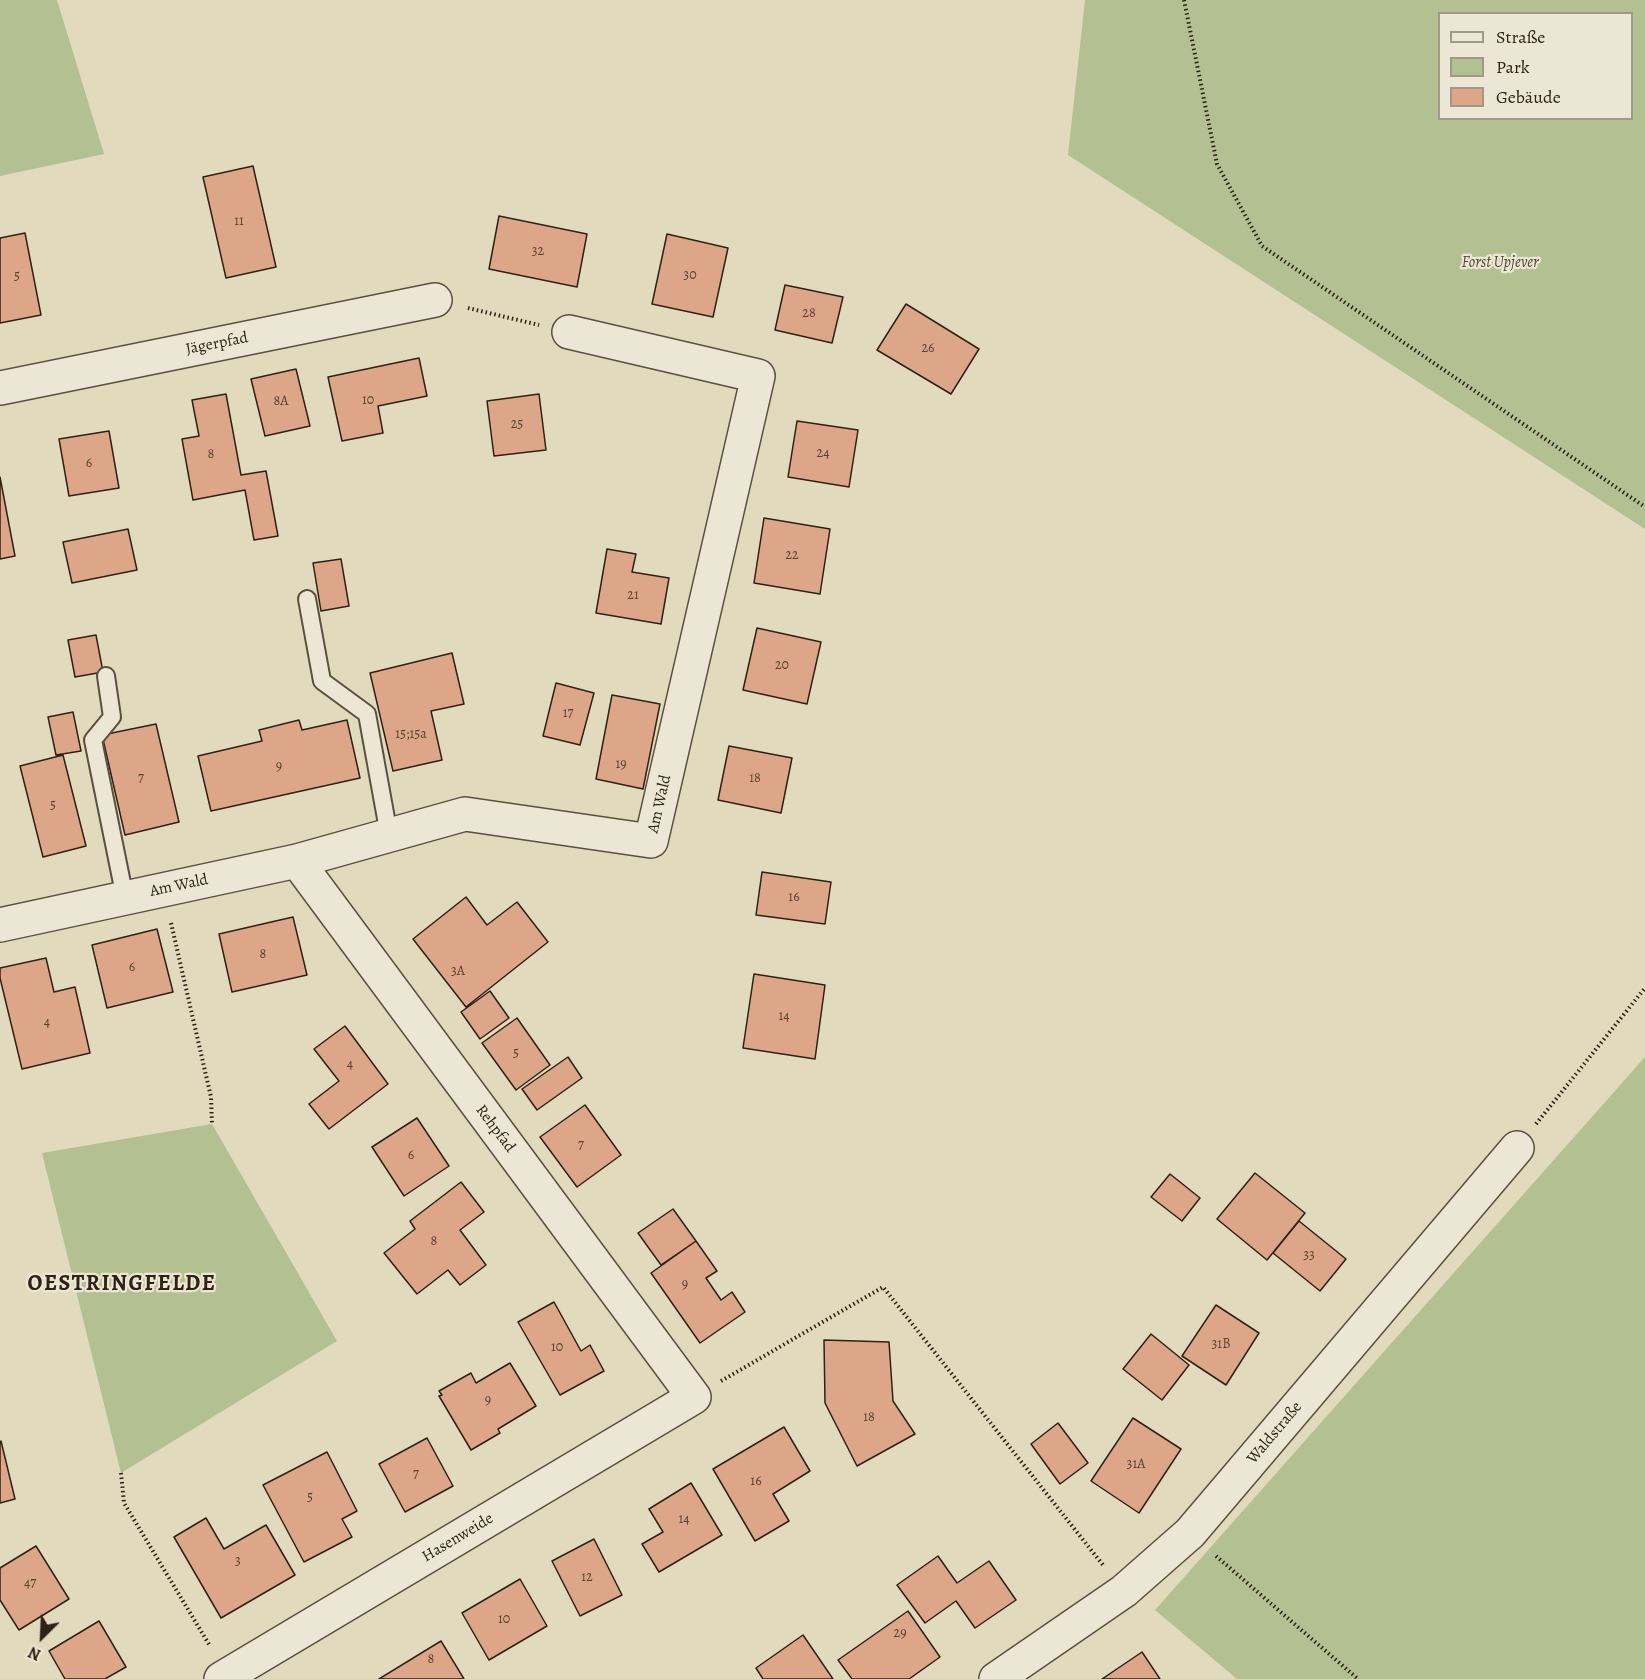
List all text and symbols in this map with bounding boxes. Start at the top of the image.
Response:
legend [1438,12,1633,120]
text: Straße [1496,25,1545,49]
text: Park [1496,55,1530,79]
text: Gebäude [1496,85,1561,109]
house number: 11 [234,214,244,230]
house number: 32 [532,244,544,260]
park label: Forst Upjever [1462,253,1538,273]
house number: 30 [683,268,697,284]
house number: 5 [14,269,20,285]
house number: 28 [802,306,816,322]
street label: Jägerpfad [184,329,250,359]
house number: 26 [921,341,935,357]
house number: 10 [362,393,374,409]
house number: 8A [274,394,288,410]
house number: 25 [511,417,523,433]
house number: 24 [817,446,829,462]
house number: 8 [208,447,214,463]
house number: 6 [86,456,92,472]
house number: 22 [785,548,799,564]
house number: 21 [627,588,639,604]
house number: 20 [775,658,789,674]
house number: 17 [563,706,573,722]
house number: 15;15a [395,727,427,743]
house number: 19 [615,757,627,773]
house number: 9 [276,759,282,775]
house number: 7 [138,771,144,787]
house number: 18 [749,771,761,787]
street label: Am Wald [644,773,676,835]
house number: 5 [50,798,56,814]
street label: Am Wald [148,870,210,902]
house number: 16 [788,890,800,906]
house number: 8 [260,947,266,963]
house number: 6 [129,960,135,976]
house number: 3A [451,964,465,980]
house number: 14 [778,1009,790,1025]
house number: 4 [44,1015,50,1031]
house number: 5 [513,1046,519,1062]
house number: 4 [347,1057,353,1073]
street label: Rehpfad [471,1101,519,1157]
house number: 7 [578,1138,584,1154]
house number: 6 [408,1148,414,1164]
house number: 8 [431,1234,437,1250]
house number: 33 [1303,1248,1315,1264]
district label: OESTRINGFELDE [28,1272,216,1298]
house number: 9 [682,1277,688,1293]
house number: 31B [1212,1337,1230,1353]
house number: 10 [551,1340,563,1356]
house number: 9 [485,1393,491,1409]
street label: Waldstraße [1243,1398,1307,1468]
house number: 18 [863,1410,875,1426]
house number: 31A [1127,1457,1145,1473]
house number: 7 [413,1467,419,1483]
house number: 16 [750,1474,762,1490]
house number: 5 [307,1490,313,1506]
street label: Hasenweide [419,1509,497,1567]
house number: 14 [678,1512,690,1528]
house number: 3 [235,1554,241,1570]
house number: 12 [581,1570,593,1586]
house number: 47 [24,1576,36,1592]
north arrow [12,1607,72,1667]
house number: 10 [498,1612,510,1628]
house number: 29 [893,1626,907,1642]
text: N [25,1641,44,1666]
house number: 8 [428,1652,434,1668]

